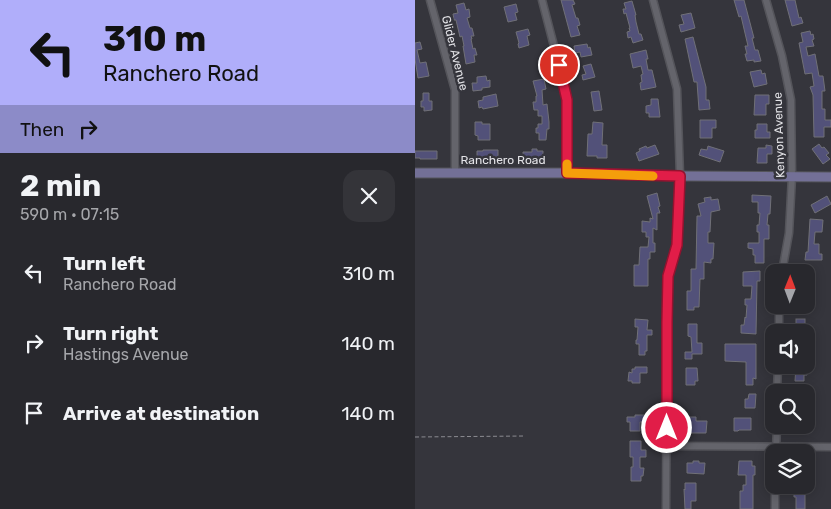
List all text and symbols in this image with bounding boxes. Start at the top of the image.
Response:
street label: Glider Avenue [439,14,471,92]
text: 310 m [103,18,206,60]
icon: left [20,20,85,85]
pin [538,44,580,86]
icon: arrive [545,51,573,79]
text: Ranchero Road [103,60,259,87]
street label: Kenyon Avenue [770,92,787,178]
icon: right [74,115,102,143]
text: Then [20,118,64,141]
street label: Ranchero Road [460,153,546,167]
text: 2 min [20,168,101,204]
button: close [343,170,395,222]
text: 590 m · 07:15 [20,205,119,224]
text: Turn left [63,252,145,275]
icon: left [20,259,48,287]
text: 310 m [342,262,395,285]
north arrow [765,264,815,314]
map controls [765,264,815,494]
text: Ranchero Road [63,275,177,294]
text: Turn right [63,322,158,345]
button: sound [765,324,815,374]
icon: right [20,329,48,357]
text: 140 m [341,332,395,355]
text: Hastings Avenue [63,345,188,364]
button: search [765,384,815,434]
icon: arrive [20,399,48,427]
position arrow [640,401,692,453]
text: Arrive at destination [63,402,259,425]
text: 140 m [341,402,395,425]
button: layers [765,444,815,494]

